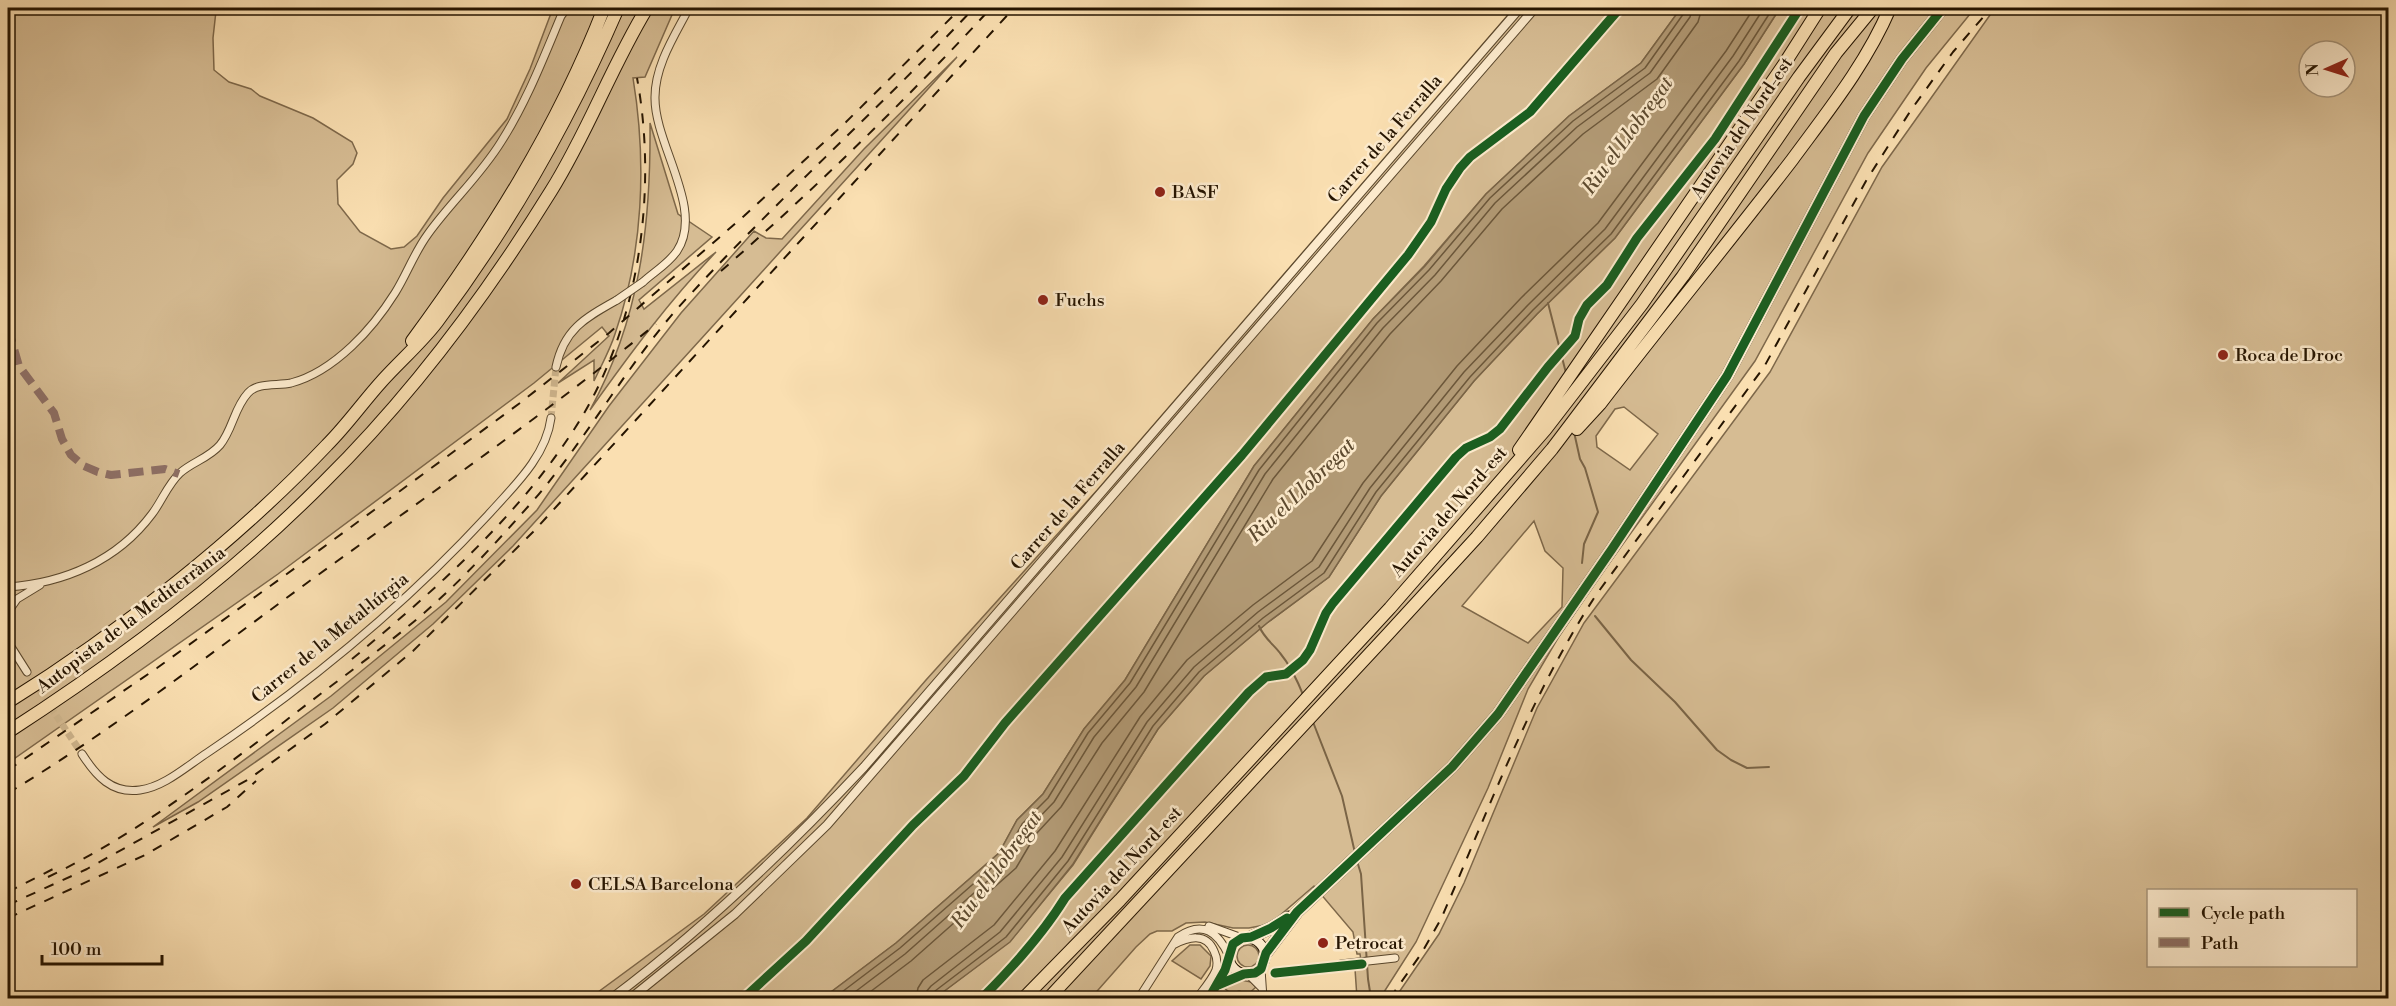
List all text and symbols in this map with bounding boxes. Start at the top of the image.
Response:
north arrow [2297,39,2357,99]
street label: Autovia del Nord-est [1685,52,1798,204]
text: N [2303,63,2323,77]
street label: Carrer de la Ferralla [1323,69,1448,208]
water label: Riu el Llobregat [1576,72,1679,201]
place label: BASF [1171,181,1219,204]
marker: BASF [1153,185,1167,199]
place label: Fuchs [1055,289,1105,312]
marker: Fuchs [1036,293,1050,307]
place label: Roca de Droc [2235,344,2343,367]
marker: Roca de Droc [2216,348,2230,362]
water label: Riu el Llobregat [1242,433,1361,549]
street label: Carrer de la Ferralla [1006,436,1131,575]
street label: Autovia del Nord-est [1385,441,1513,583]
street label: Autopista de la Mediterrània [31,541,231,699]
street label: Carrer de la Metal·lúrgia [247,567,414,709]
street label: Autovia del Nord-est [1056,801,1188,939]
water label: Riu el Llobregat [945,806,1048,935]
place label: CELSA Barcelona [588,873,734,896]
marker: CELSA Barcelona [569,877,583,891]
legend [2147,889,2357,967]
text: Cycle path [2201,902,2285,925]
scale bar [42,928,162,966]
place label: Petrocat [1335,932,1404,955]
text: Path [2201,932,2239,955]
marker: Petrocat [1316,936,1330,950]
text: 100 m [51,938,102,961]

